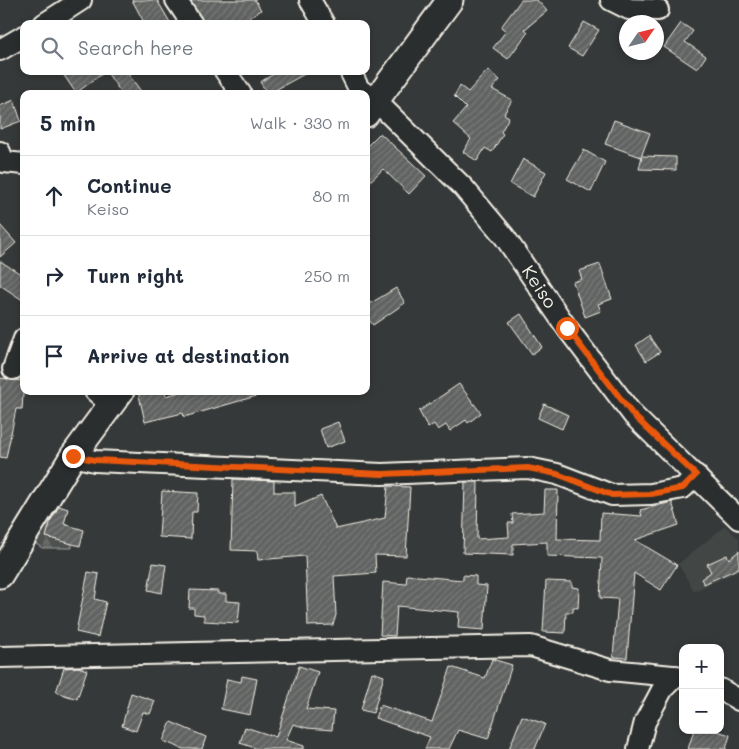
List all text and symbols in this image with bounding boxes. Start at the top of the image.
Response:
north arrow [619,15,664,60]
search box [20,20,370,75]
icon: search [38,34,66,62]
text: Search here [78,35,194,60]
text: 5 min [40,109,96,136]
text: Walk · 330 m [250,112,350,133]
text: Continue [87,173,172,198]
icon: ahead [40,182,68,210]
text: 80 m [313,185,350,206]
text: Keiso [87,198,129,219]
street label: Keiso [517,260,563,313]
icon: right [40,262,68,290]
text: Turn right [87,263,184,288]
text: 250 m [304,265,350,286]
route start [556,317,579,340]
icon: arrive [40,342,68,370]
text: Arrive at destination [87,343,290,368]
route end [62,445,85,468]
map controls [679,644,724,734]
button: + [679,644,724,689]
button: − [679,689,724,734]

